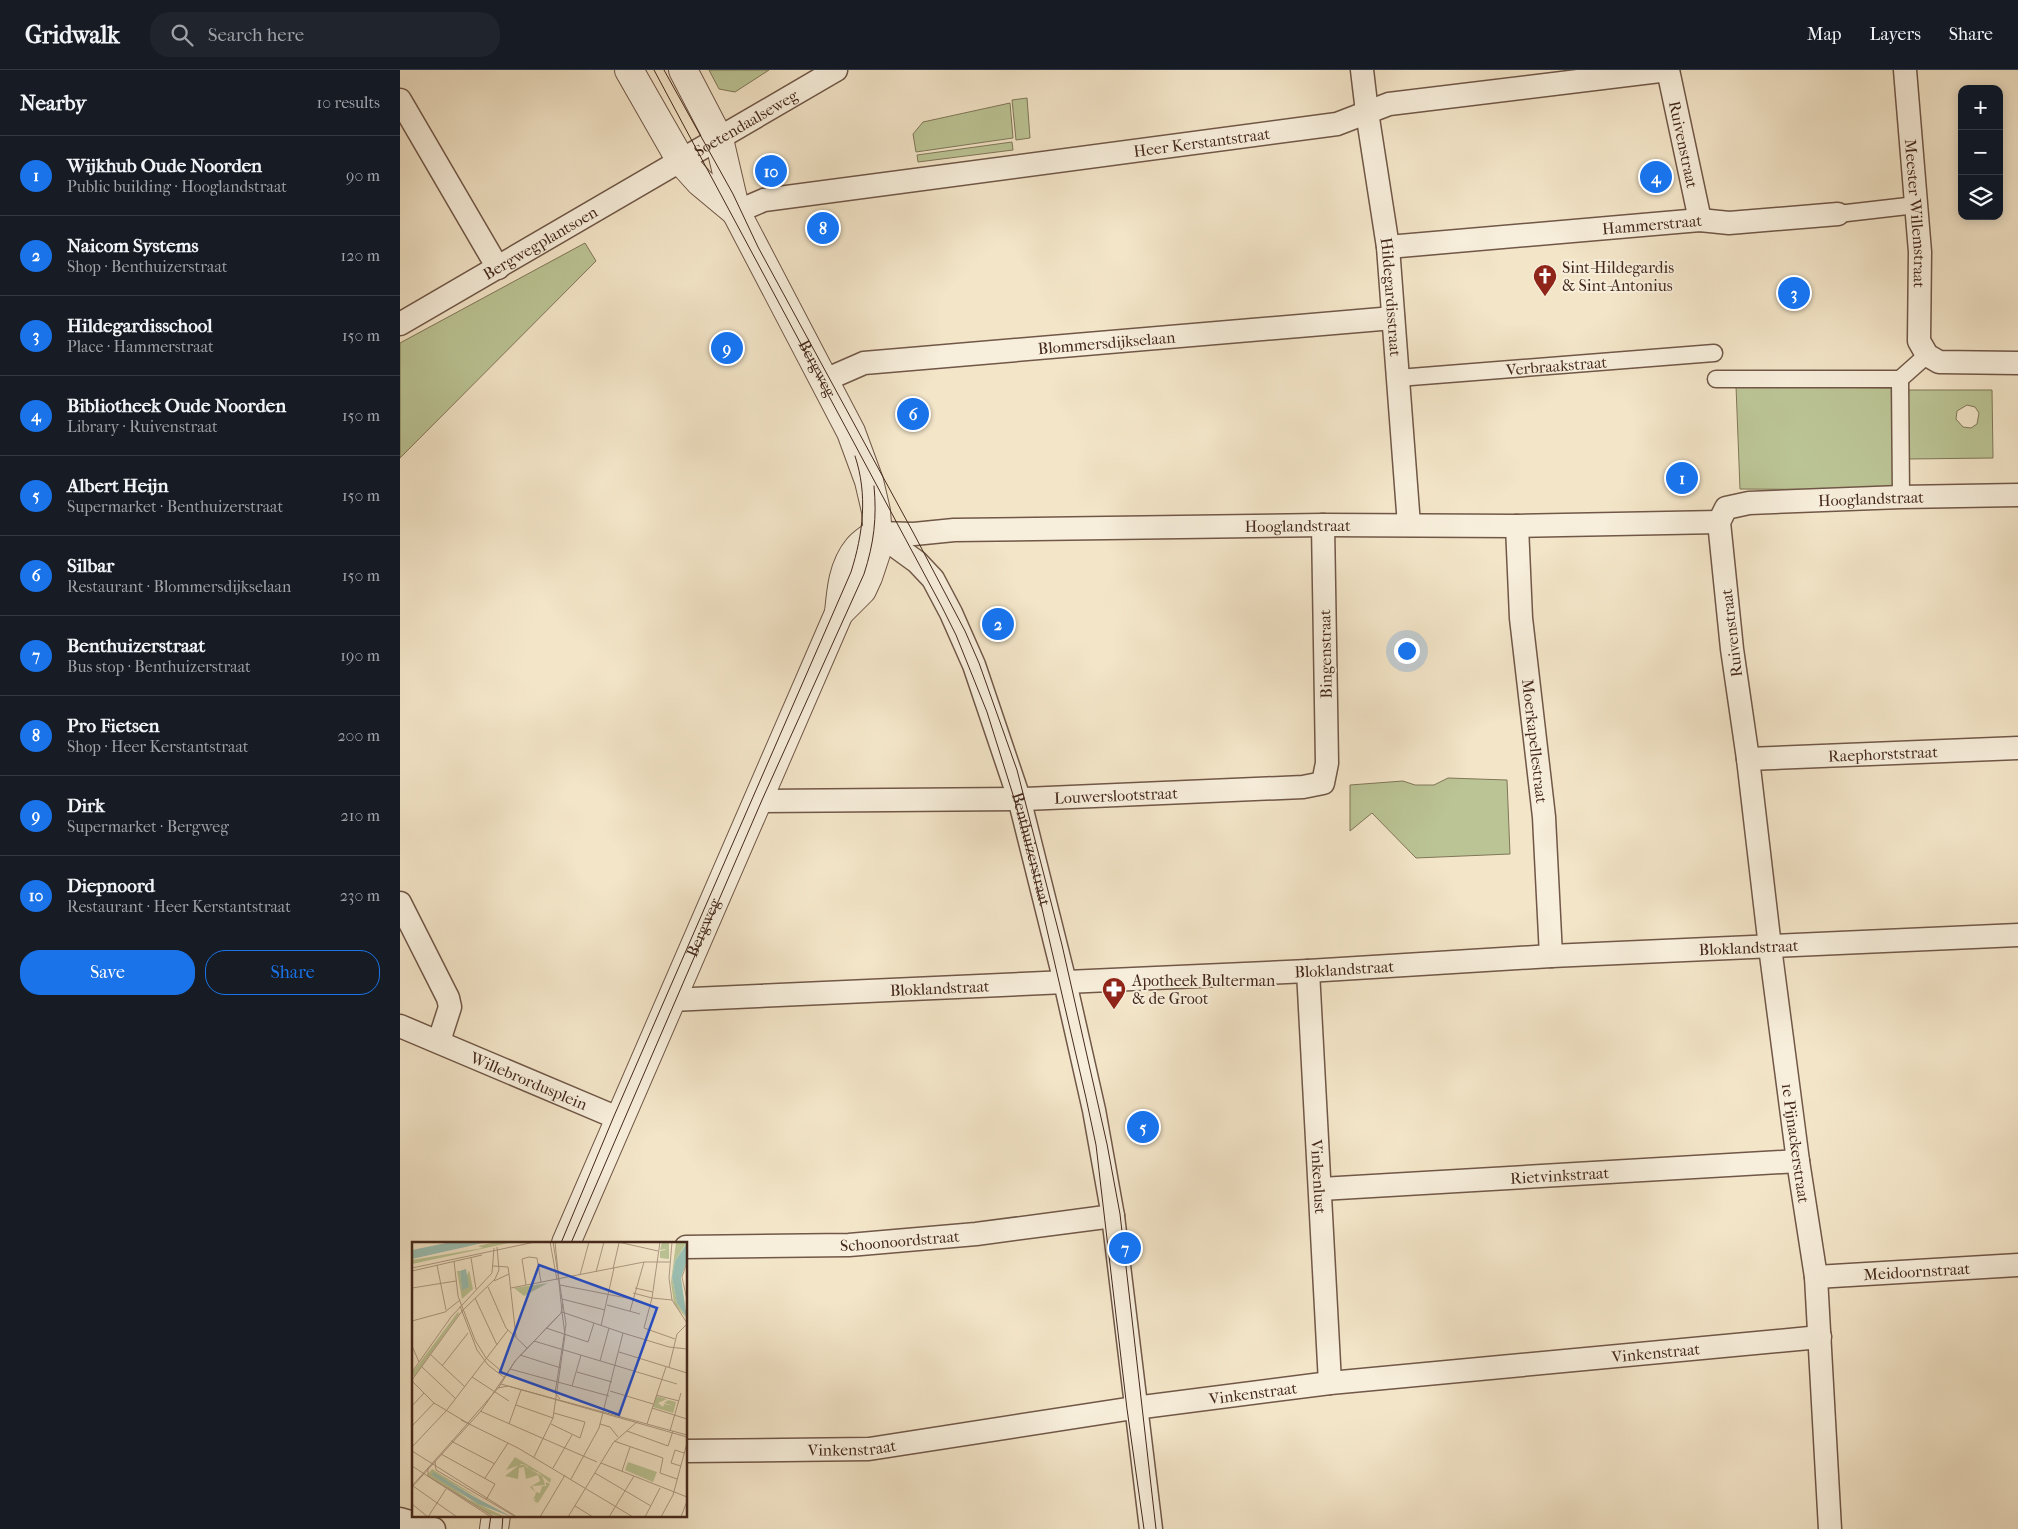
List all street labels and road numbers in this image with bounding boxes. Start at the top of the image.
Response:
street label: Soetendaalseweg [691,85,802,161]
street label: Ruivenstraat [1665,99,1702,190]
street label: Heer Kerstantstraat [1132,124,1271,161]
street label: Meester Willemstraat [1901,138,1929,288]
street label: Bergwegplantsoen [480,202,601,284]
street label: Hammerstraat [1601,211,1703,238]
street label: Hildegardisstraat [1377,236,1405,357]
street label: Blommersdijkselaan [1037,327,1177,358]
street label: Bergweg [794,337,840,401]
street label: Verbraakstraat [1504,352,1608,380]
street label: Hooglandstraat [1818,488,1924,510]
street label: Hooglandstraat [1245,516,1351,536]
street label: Ruivenstraat [1717,587,1746,678]
street label: Bingenstraat [1315,609,1336,699]
street label: Moerkapellestraat [1518,678,1551,805]
street label: Raephorststraat [1828,742,1939,766]
street label: Louwerslootstraat [1054,783,1179,808]
street label: Benthuizerstraat [1008,790,1055,908]
street label: Bergweg [682,895,724,960]
street label: Bloklandstraat [1698,936,1799,959]
street label: Bloklandstraat [1294,957,1395,982]
street label: Bloklandstraat [889,976,990,1000]
street label: Willebrordusplein [467,1047,591,1114]
street label: 1e Pijnackerstraat [1778,1082,1813,1204]
street label: Vinkenlust [1307,1138,1330,1215]
street label: Rietvinkstraat [1510,1163,1610,1188]
street label: Schoonoordstraat [840,1226,961,1255]
street label: Meidoornstraat [1863,1259,1971,1284]
street label: Vinkenstraat [1610,1339,1701,1367]
street label: Vinkenstraat [1207,1378,1298,1409]
street label: Vinkenstraat [807,1436,898,1460]

